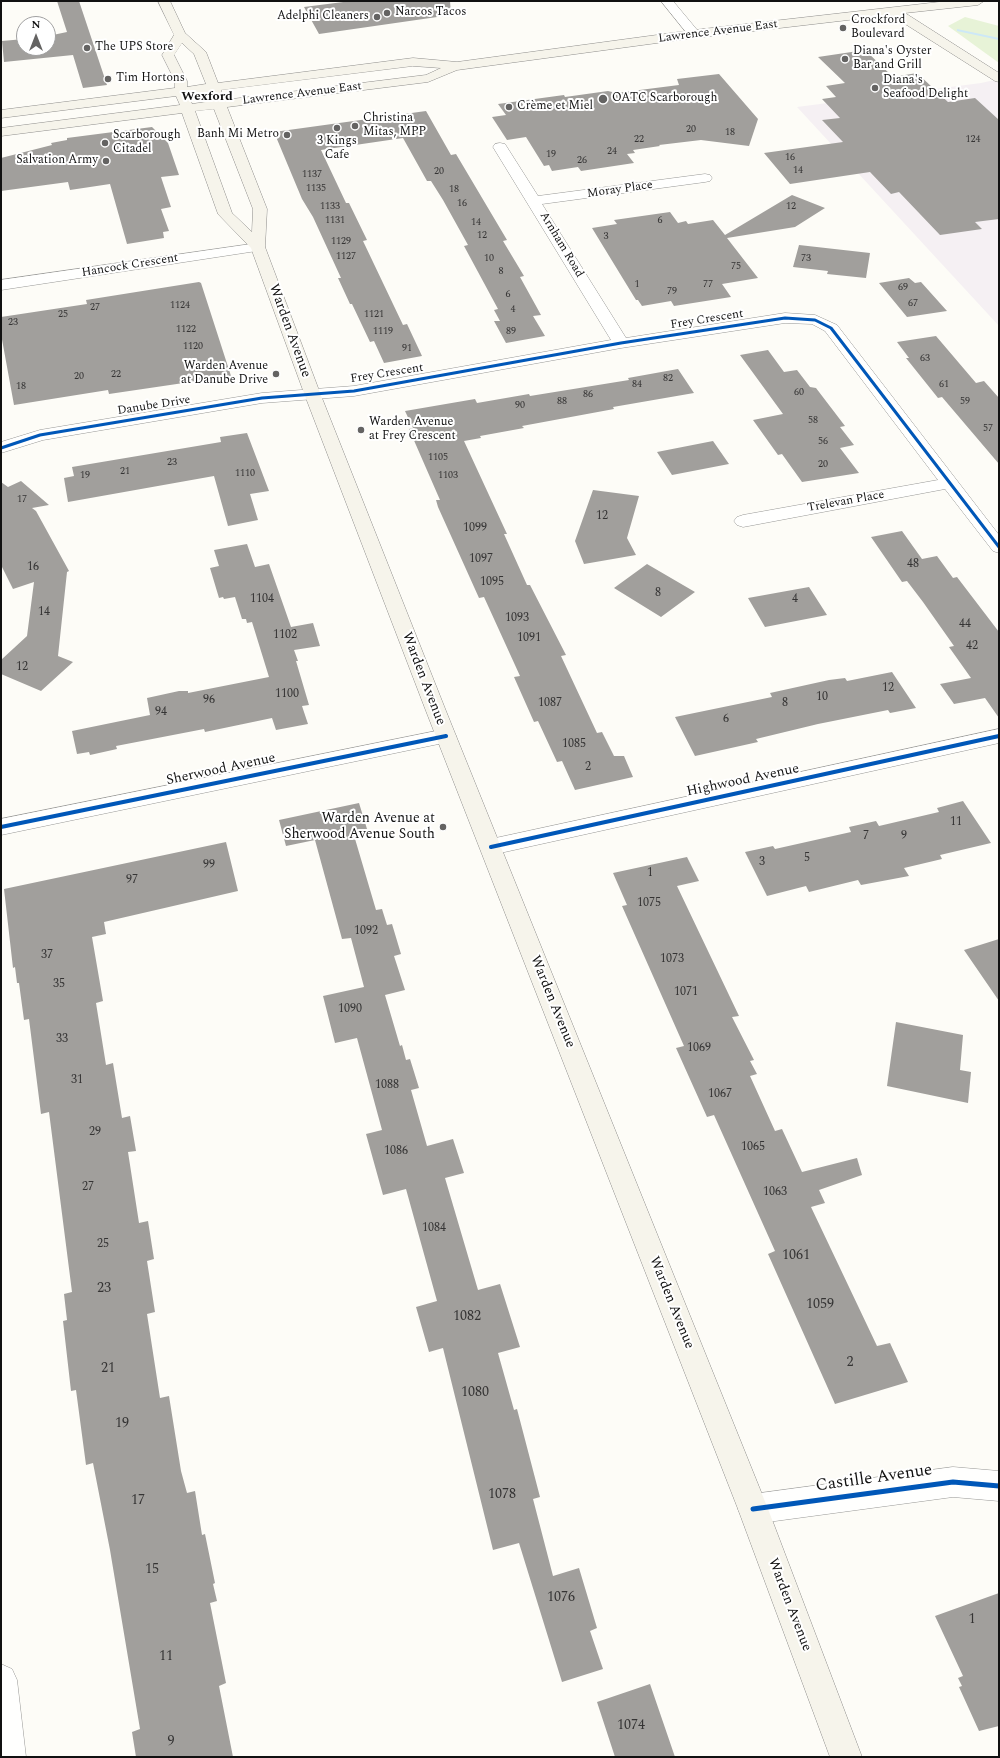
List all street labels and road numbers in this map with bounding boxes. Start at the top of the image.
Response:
street label: Lawrence Avenue East [657,18,779,46]
street label: Lawrence Avenue East [241,80,363,108]
street label: Moray Place [586,178,654,202]
street label: Arnham Road [536,210,586,280]
street label: Hancock Crescent [81,251,179,281]
street label: Warden Avenue [264,282,314,380]
street label: Frey Crescent [670,307,744,333]
street label: Frey Crescent [350,361,424,387]
street label: Danube Drive [116,393,192,419]
street label: Trelevan Place [806,488,886,516]
street label: Warden Avenue [398,630,448,728]
street label: Sherwood Avenue [165,750,277,790]
street label: Highwood Avenue [685,761,801,801]
street label: Warden Avenue [526,953,578,1051]
street label: Warden Avenue [645,1254,697,1352]
street label: Castille Avenue [814,1461,934,1497]
street label: Warden Avenue [764,1556,814,1654]

